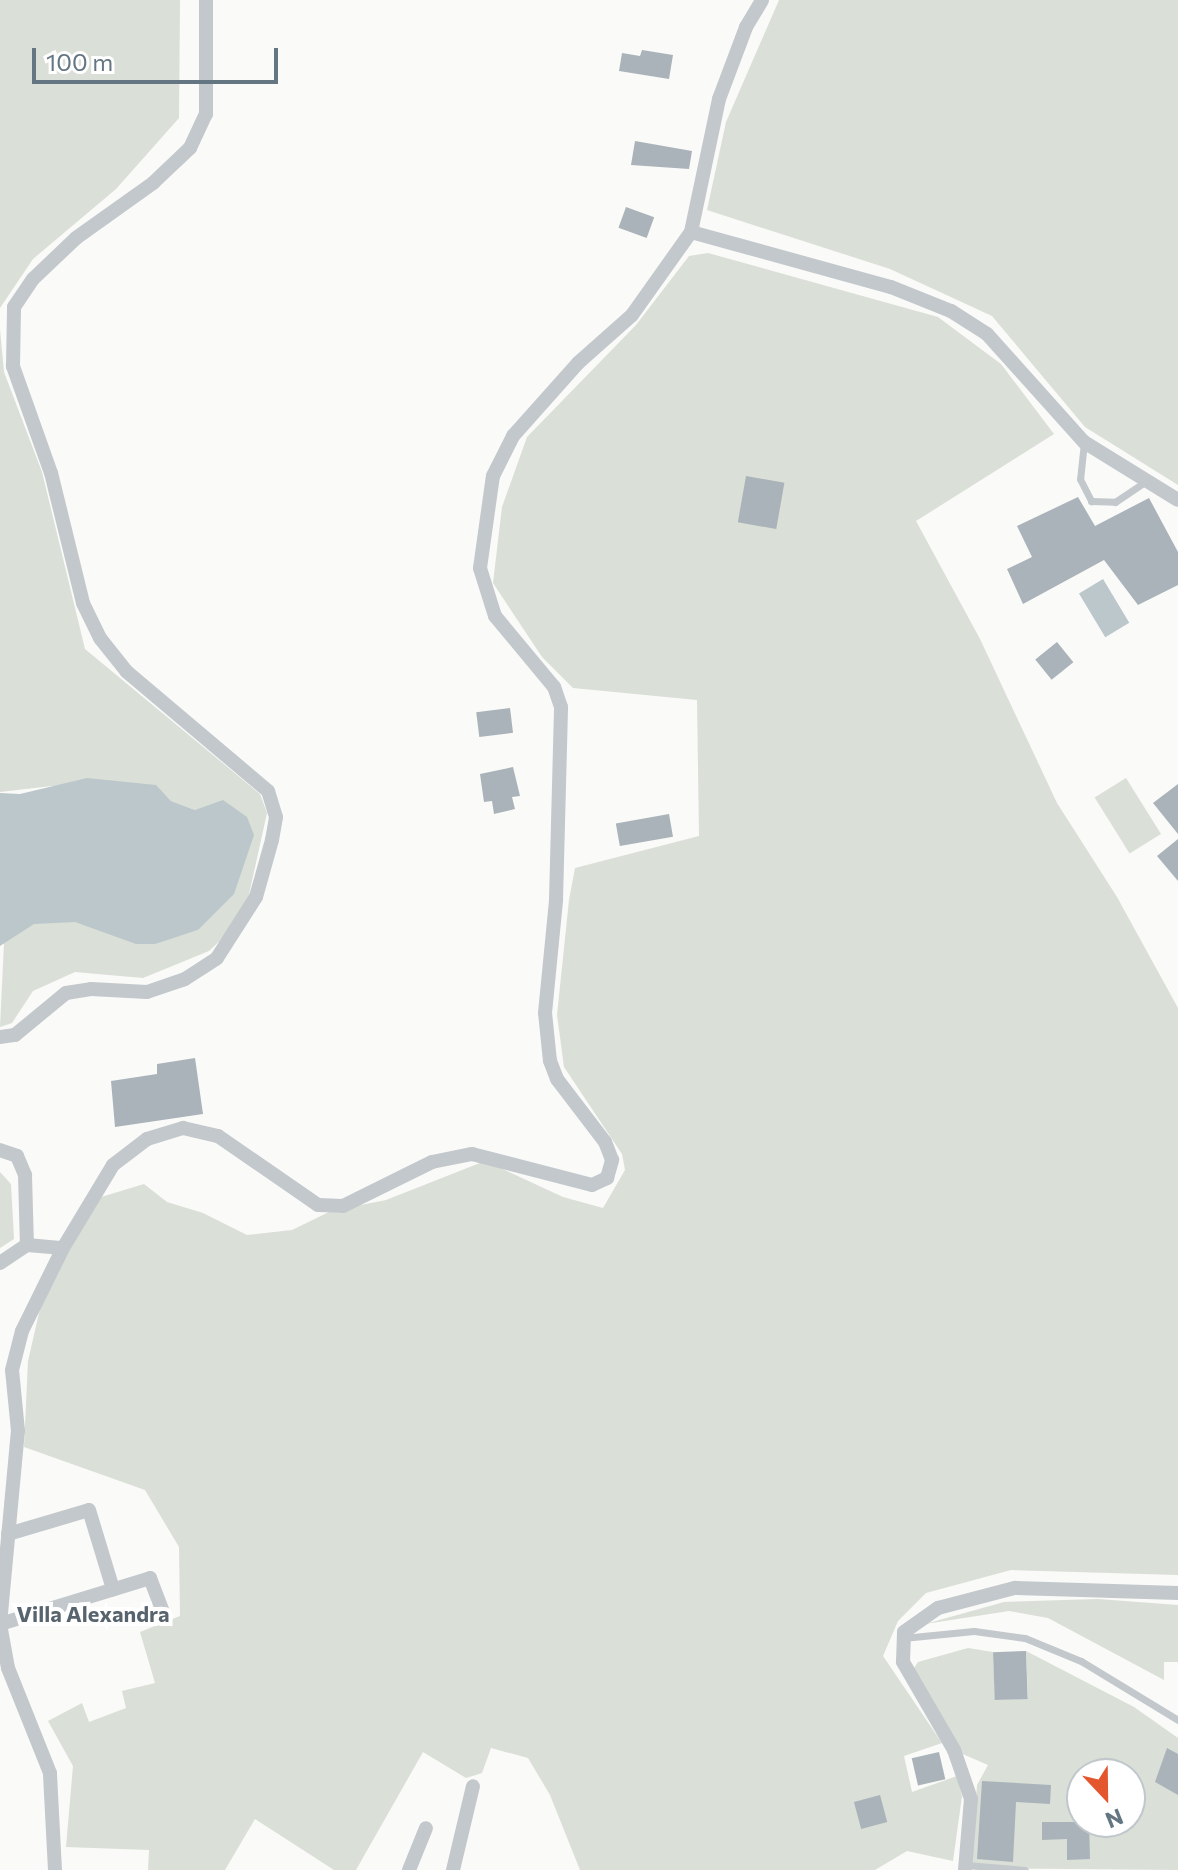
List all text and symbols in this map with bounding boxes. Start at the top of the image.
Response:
scale bar [36,32,282,82]
text: 100 m [46,47,113,76]
district label: Villa Alexandra [16,1601,170,1627]
north arrow [1066,1758,1146,1838]
text: N [1102,1803,1127,1834]

